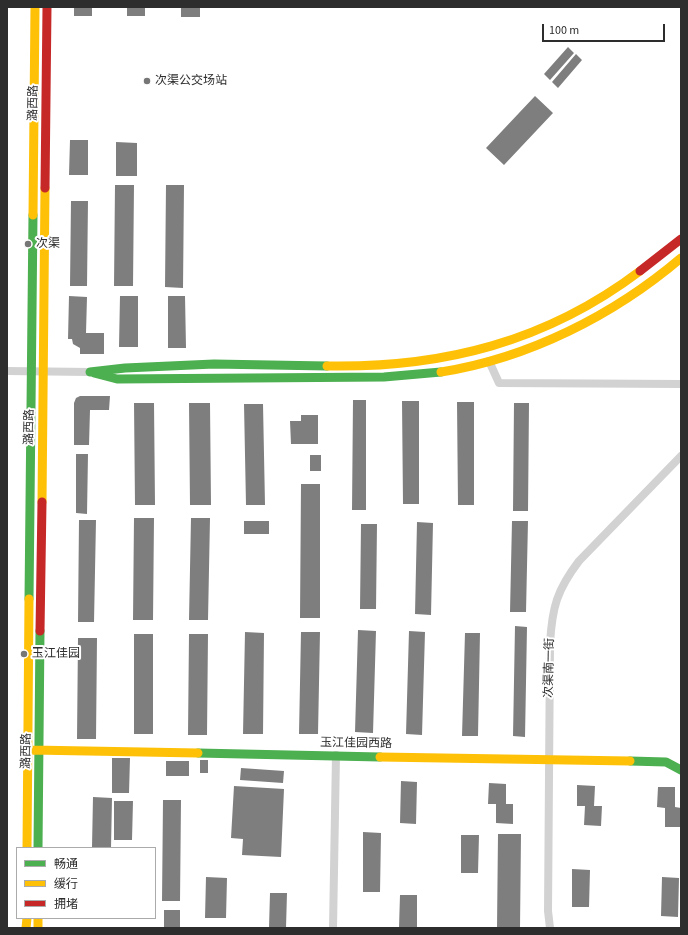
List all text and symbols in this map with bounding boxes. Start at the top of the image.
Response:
scale bar [544,16,667,42]
text: 100 m [549,22,579,39]
place label: 次渠公交场站 [155,74,227,88]
marker: 次渠公交场站 [142,76,152,86]
street label: 潞西路 [26,85,42,121]
place label: 次渠 [36,237,60,251]
marker: 次渠 [23,239,33,249]
street label: 潞西路 [22,409,38,445]
street label: 次渠南一街 [542,638,558,698]
place label: 玉江佳园 [32,647,80,661]
marker: 玉江佳园 [19,649,29,659]
street label: 潞西路 [19,733,35,769]
street label: 玉江佳园西路 [320,736,392,752]
legend [16,847,156,919]
text: 畅通 [54,856,78,873]
text: 缓行 [54,876,78,893]
text: 拥堵 [54,896,78,913]

